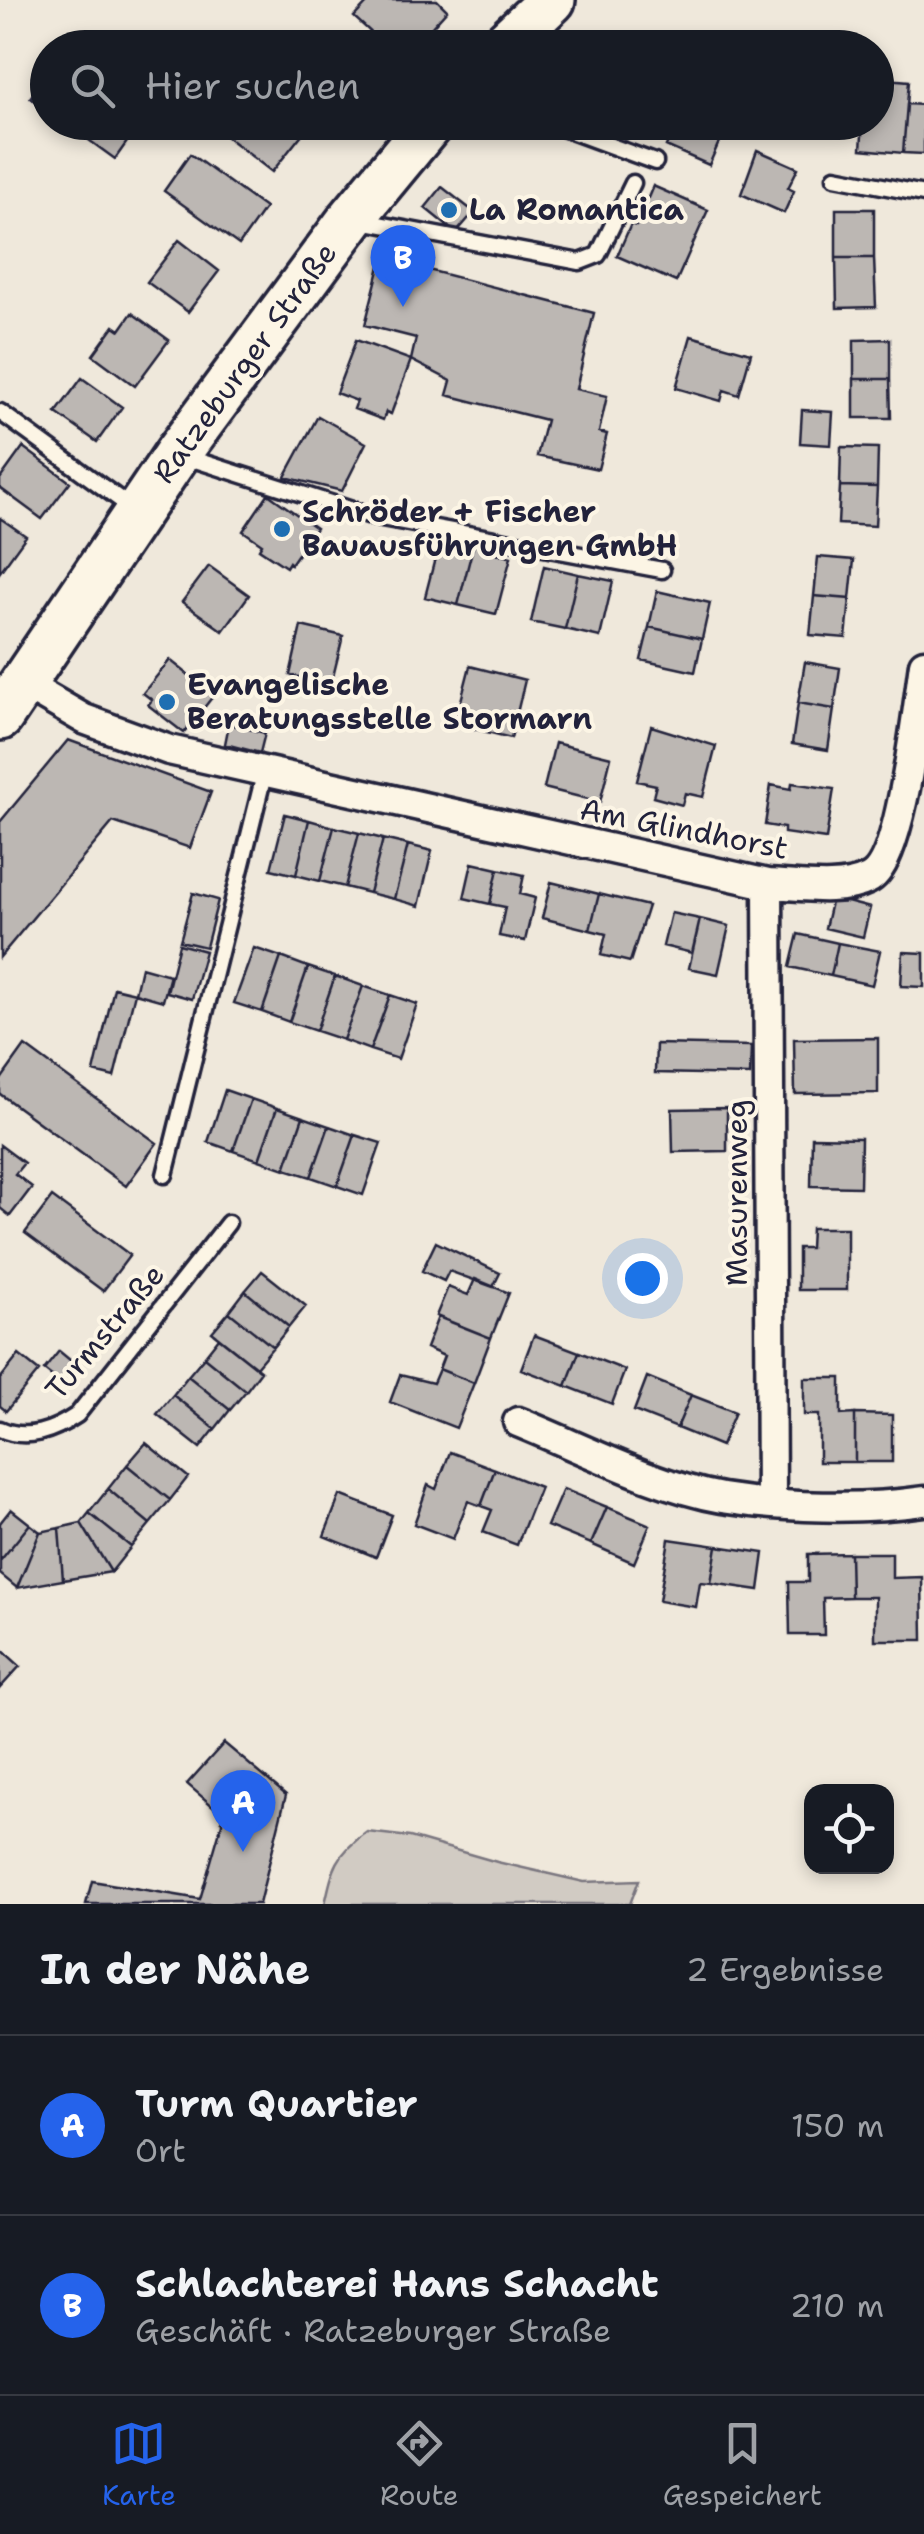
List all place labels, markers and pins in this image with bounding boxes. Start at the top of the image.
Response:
place label: La Romantica [469,189,685,230]
marker: La Romantica [438,199,460,221]
pin: B [370,224,436,307]
place label: Schröder + Fischer Bauausführungen GmbH [302,491,677,566]
marker: Schröder + Fischer Bauausführungen GmbH [271,518,293,540]
place label: Evangelische Beratungsstelle Stormarn [187,664,592,739]
marker: Evangelische Beratungsstelle Stormarn [156,691,178,713]
pin: A [210,1770,276,1852]

